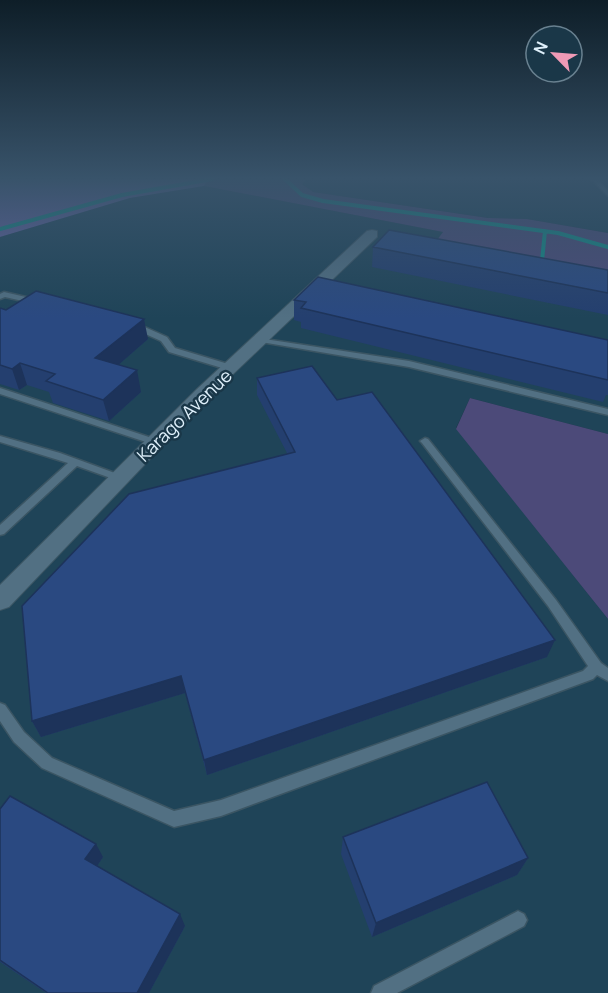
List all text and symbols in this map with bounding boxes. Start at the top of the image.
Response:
north arrow [524,24,584,84]
text: N [528,38,553,58]
street label: Karago Avenue [131,364,237,466]

